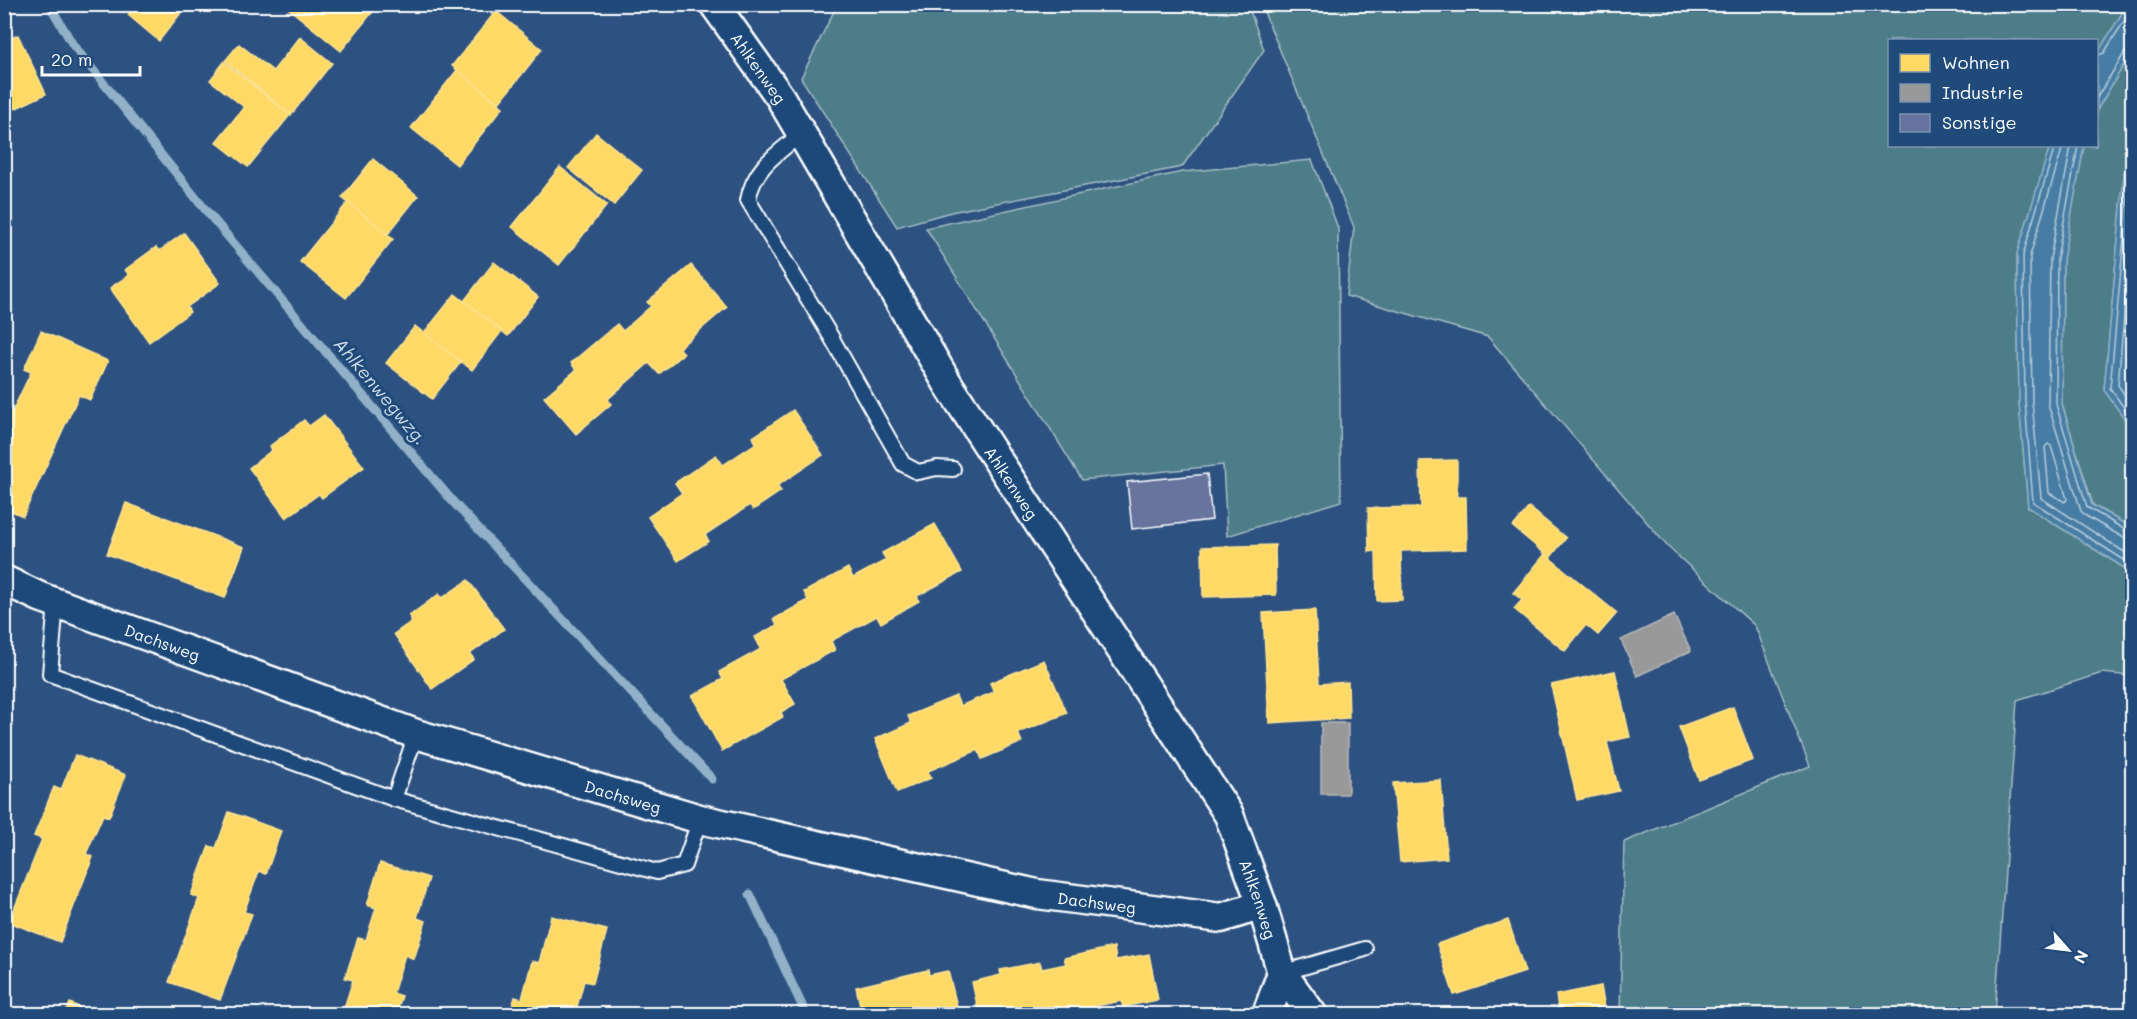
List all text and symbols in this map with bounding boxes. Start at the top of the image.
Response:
street label: Ahlkenweg [727,28,792,107]
scale bar [42,39,140,77]
legend [1888,39,2098,147]
text: 20 m [51,47,92,71]
text: Wohnen [1942,50,2010,74]
text: Industrie [1942,80,2023,104]
text: Sonstige [1942,110,2017,134]
water label: Ahlkenwegwzg. [329,332,433,450]
street label: Ahlkenweg [981,442,1044,523]
street label: Dachsweg [122,618,203,665]
street label: Dachsweg [582,775,664,817]
street label: Ahlkenweg [1235,856,1282,941]
street label: Dachsweg [1056,886,1137,917]
north arrow [2038,920,2098,980]
text: N [2070,947,2094,968]

